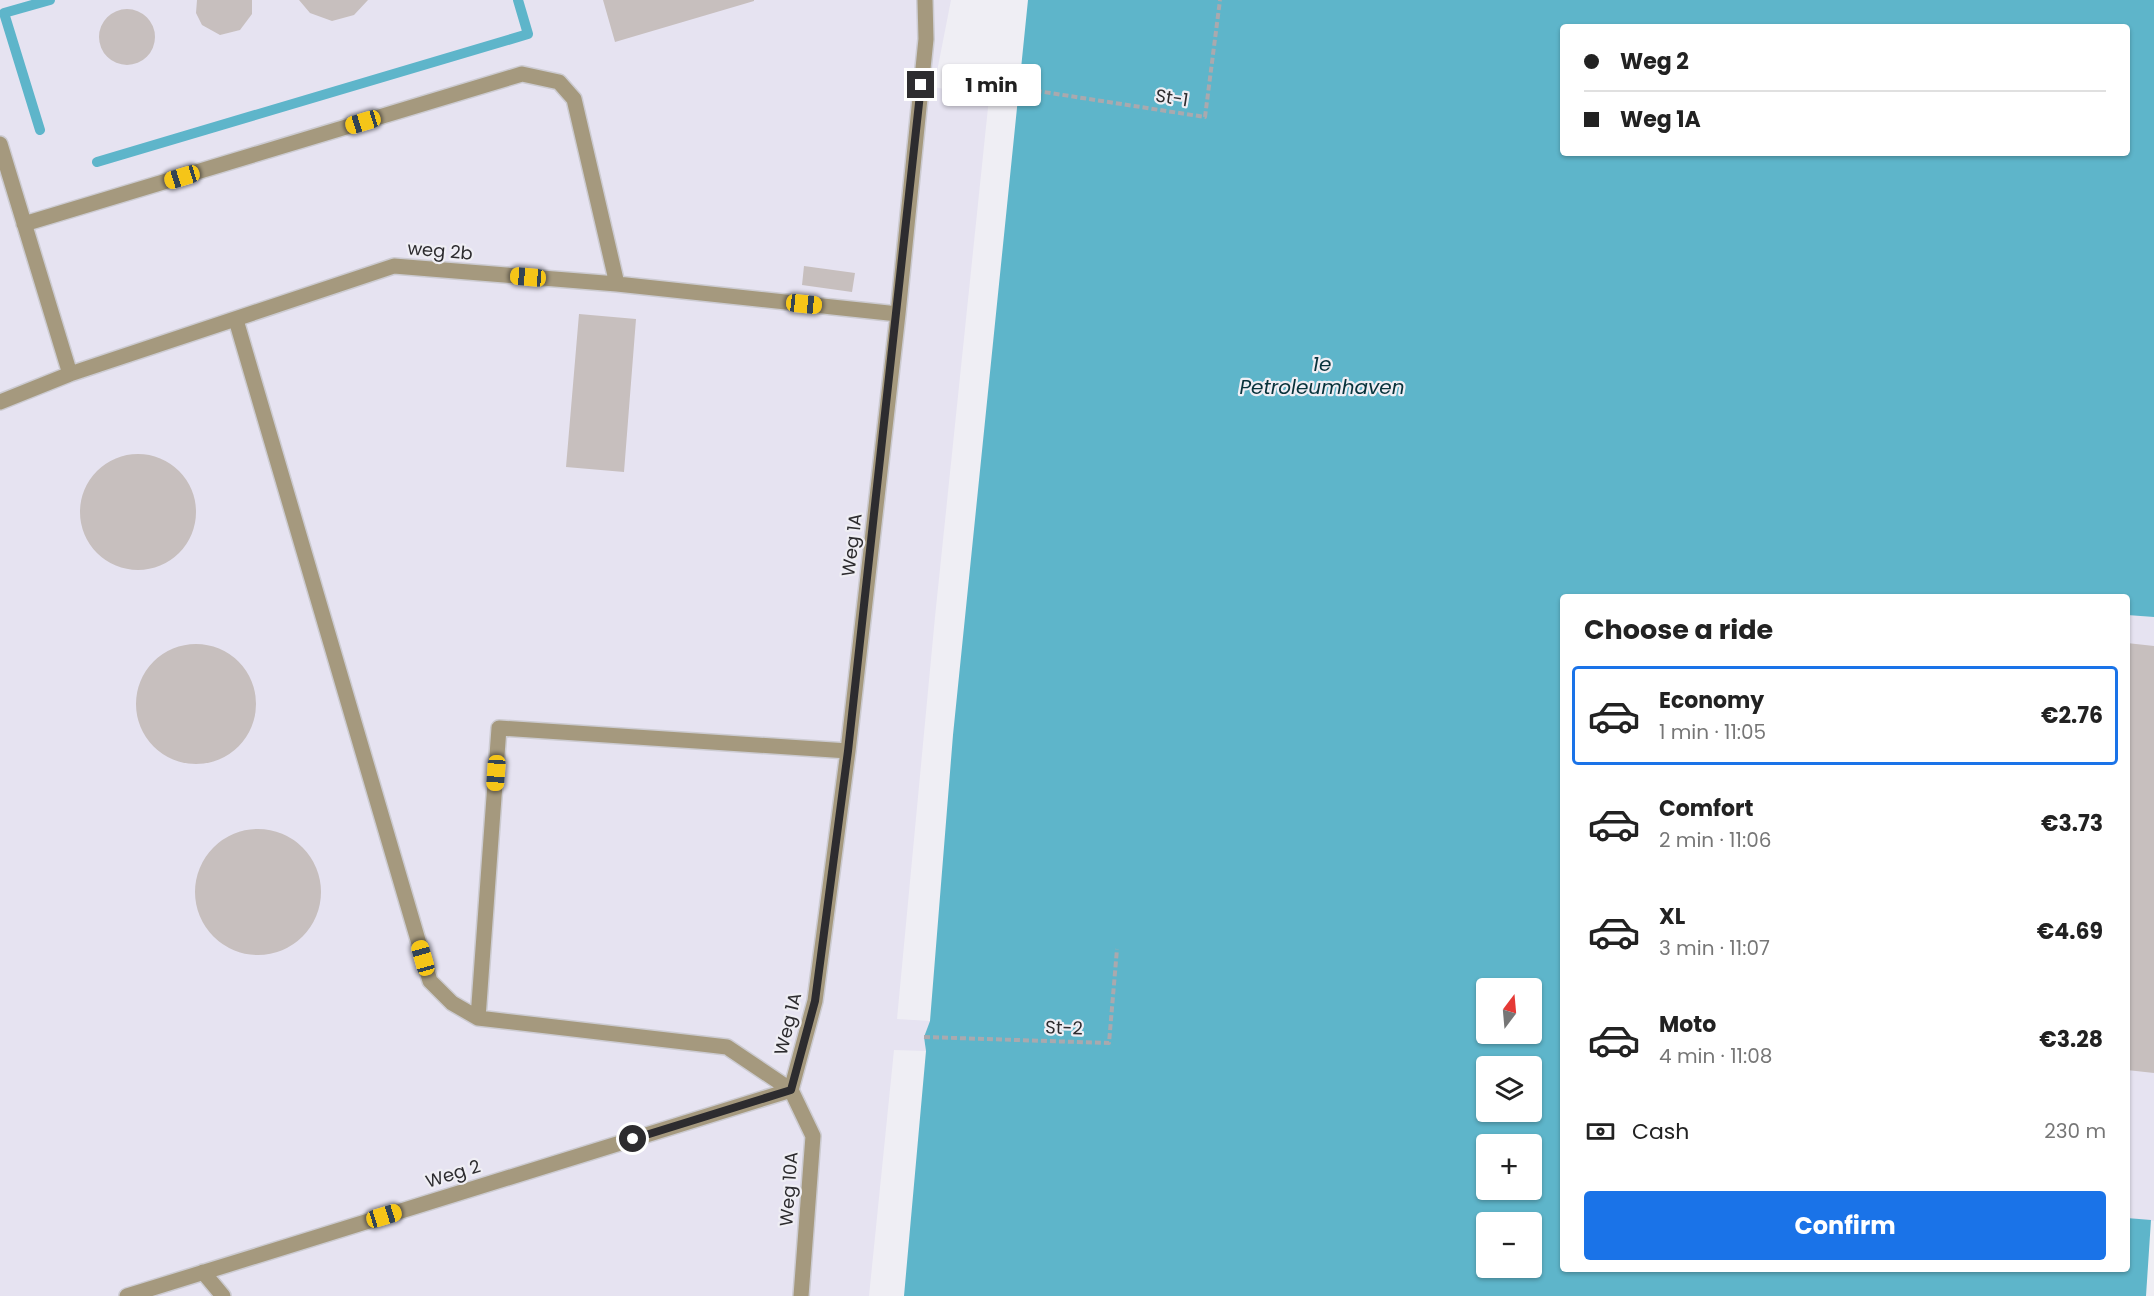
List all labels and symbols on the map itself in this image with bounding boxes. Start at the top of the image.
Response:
callout: 1 min [942,64,1041,106]
route end [907,71,934,98]
street label: St-1 [1154,83,1190,112]
car [343,108,383,136]
car [162,163,202,191]
street label: weg 2b [406,235,474,266]
car [509,266,547,288]
car [785,293,823,315]
water label: 1e Petroleumhaven [1240,350,1404,401]
street label: Weg 1A [835,512,868,578]
car [486,754,506,792]
car [409,938,437,978]
north arrow [1476,978,1542,1044]
street label: Weg 1A [768,990,807,1058]
street label: St-2 [1045,1014,1083,1041]
route start [619,1125,646,1152]
street label: Weg 10A [773,1151,804,1227]
street label: Weg 2 [422,1153,483,1194]
car [364,1202,404,1230]

